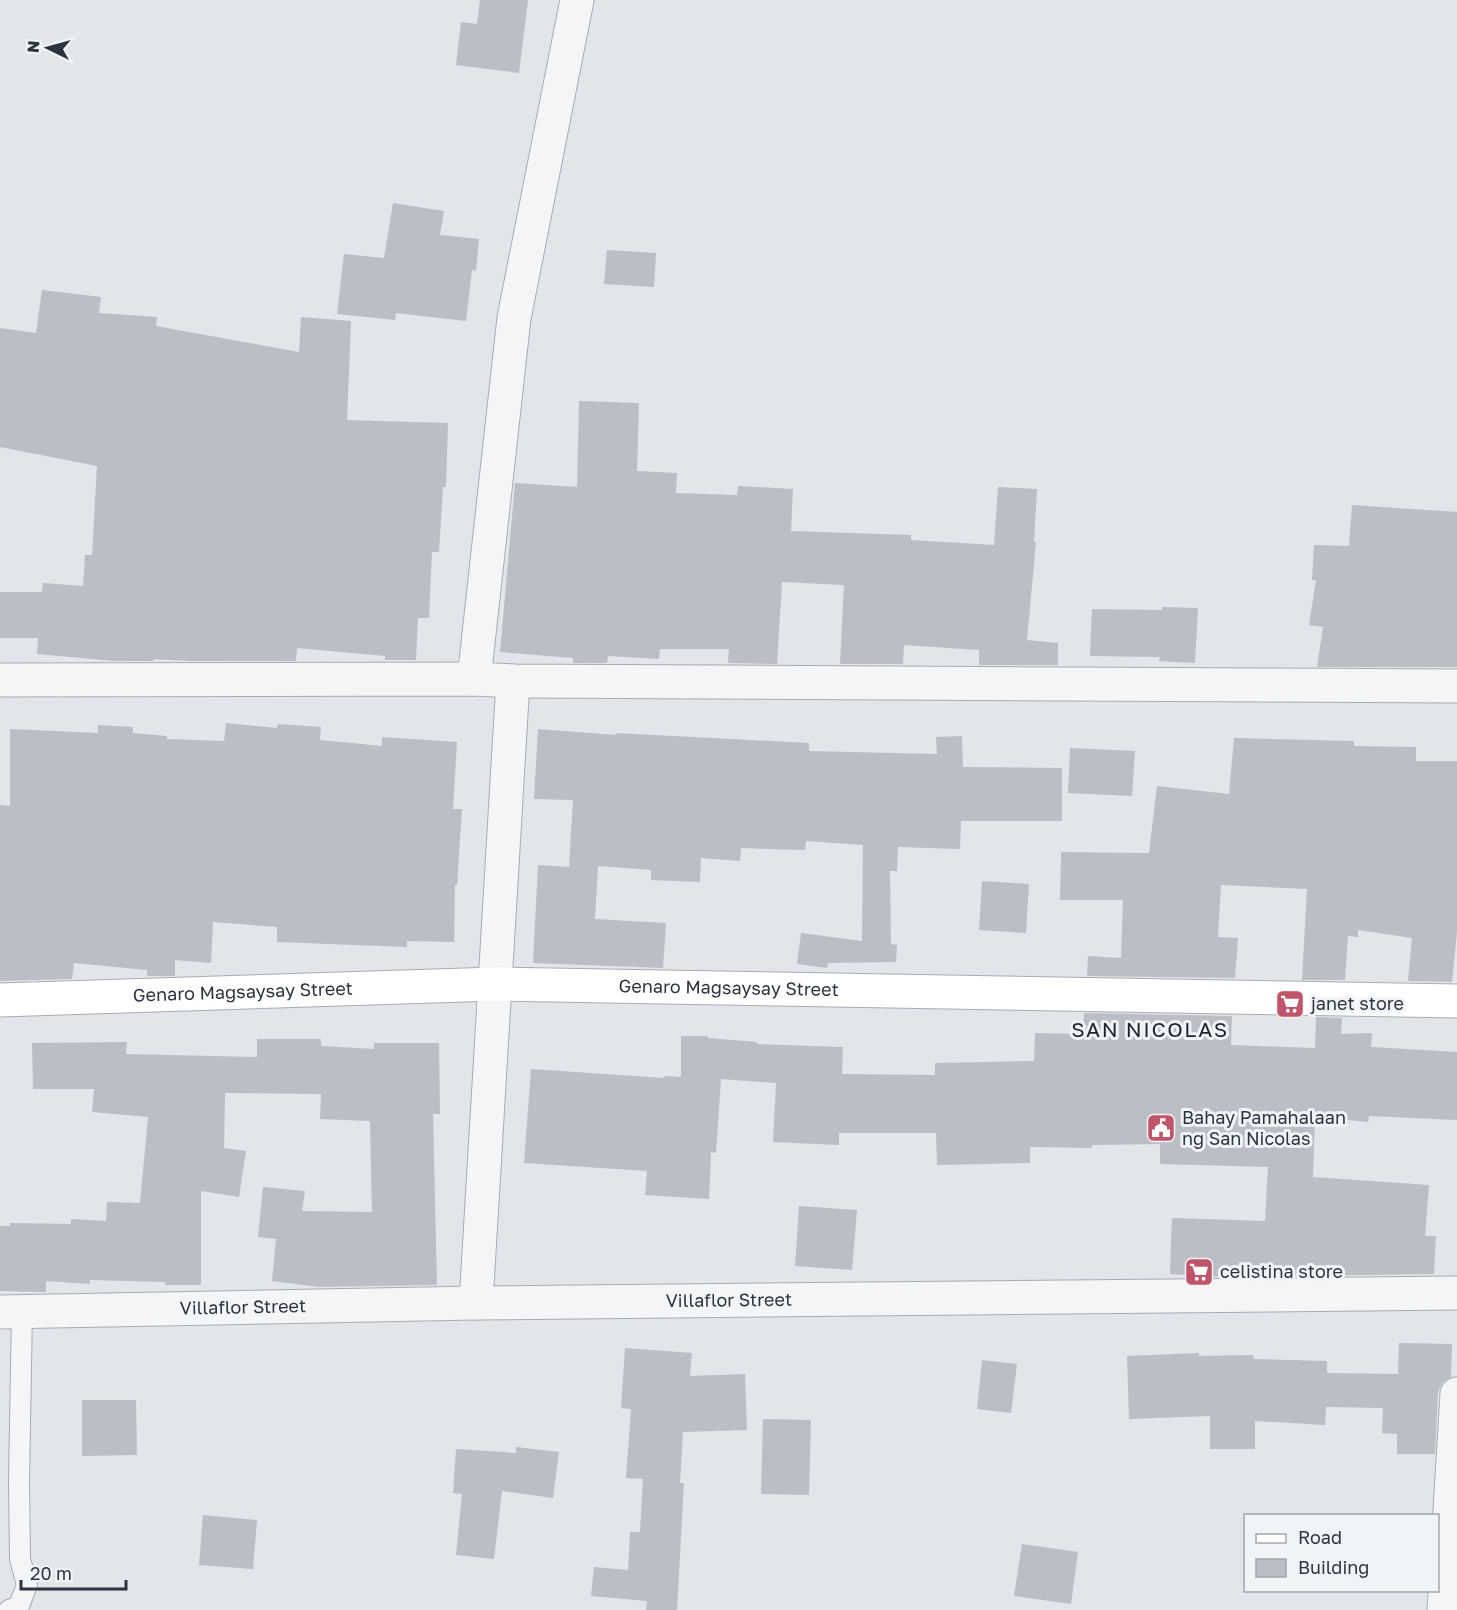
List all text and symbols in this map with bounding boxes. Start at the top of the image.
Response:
north arrow [18,18,78,78]
text: N [23,40,44,54]
street label: Genaro Magsaysay Street [619,974,839,1000]
street label: Genaro Magsaysay Street [133,977,353,1006]
supermarket icon: janet store [1274,988,1306,1020]
place label: janet store [1310,992,1404,1014]
district label: SAN NICOLAS [1071,1016,1229,1042]
place label: Bahay Pamahalaan ng San Nicolas [1182,1106,1346,1149]
public building icon: Bahay Pamahalaan ng San Nicolas [1145,1112,1177,1144]
supermarket icon: celistina store [1183,1256,1215,1288]
place label: celistina store [1220,1260,1343,1282]
street label: Villaflor Street [666,1288,792,1311]
street label: Villaflor Street [180,1294,306,1319]
legend [1244,1514,1439,1592]
text: Road [1298,1526,1342,1548]
scale bar [21,1553,126,1591]
text: Building [1298,1556,1369,1578]
text: 20 m [30,1562,72,1584]

